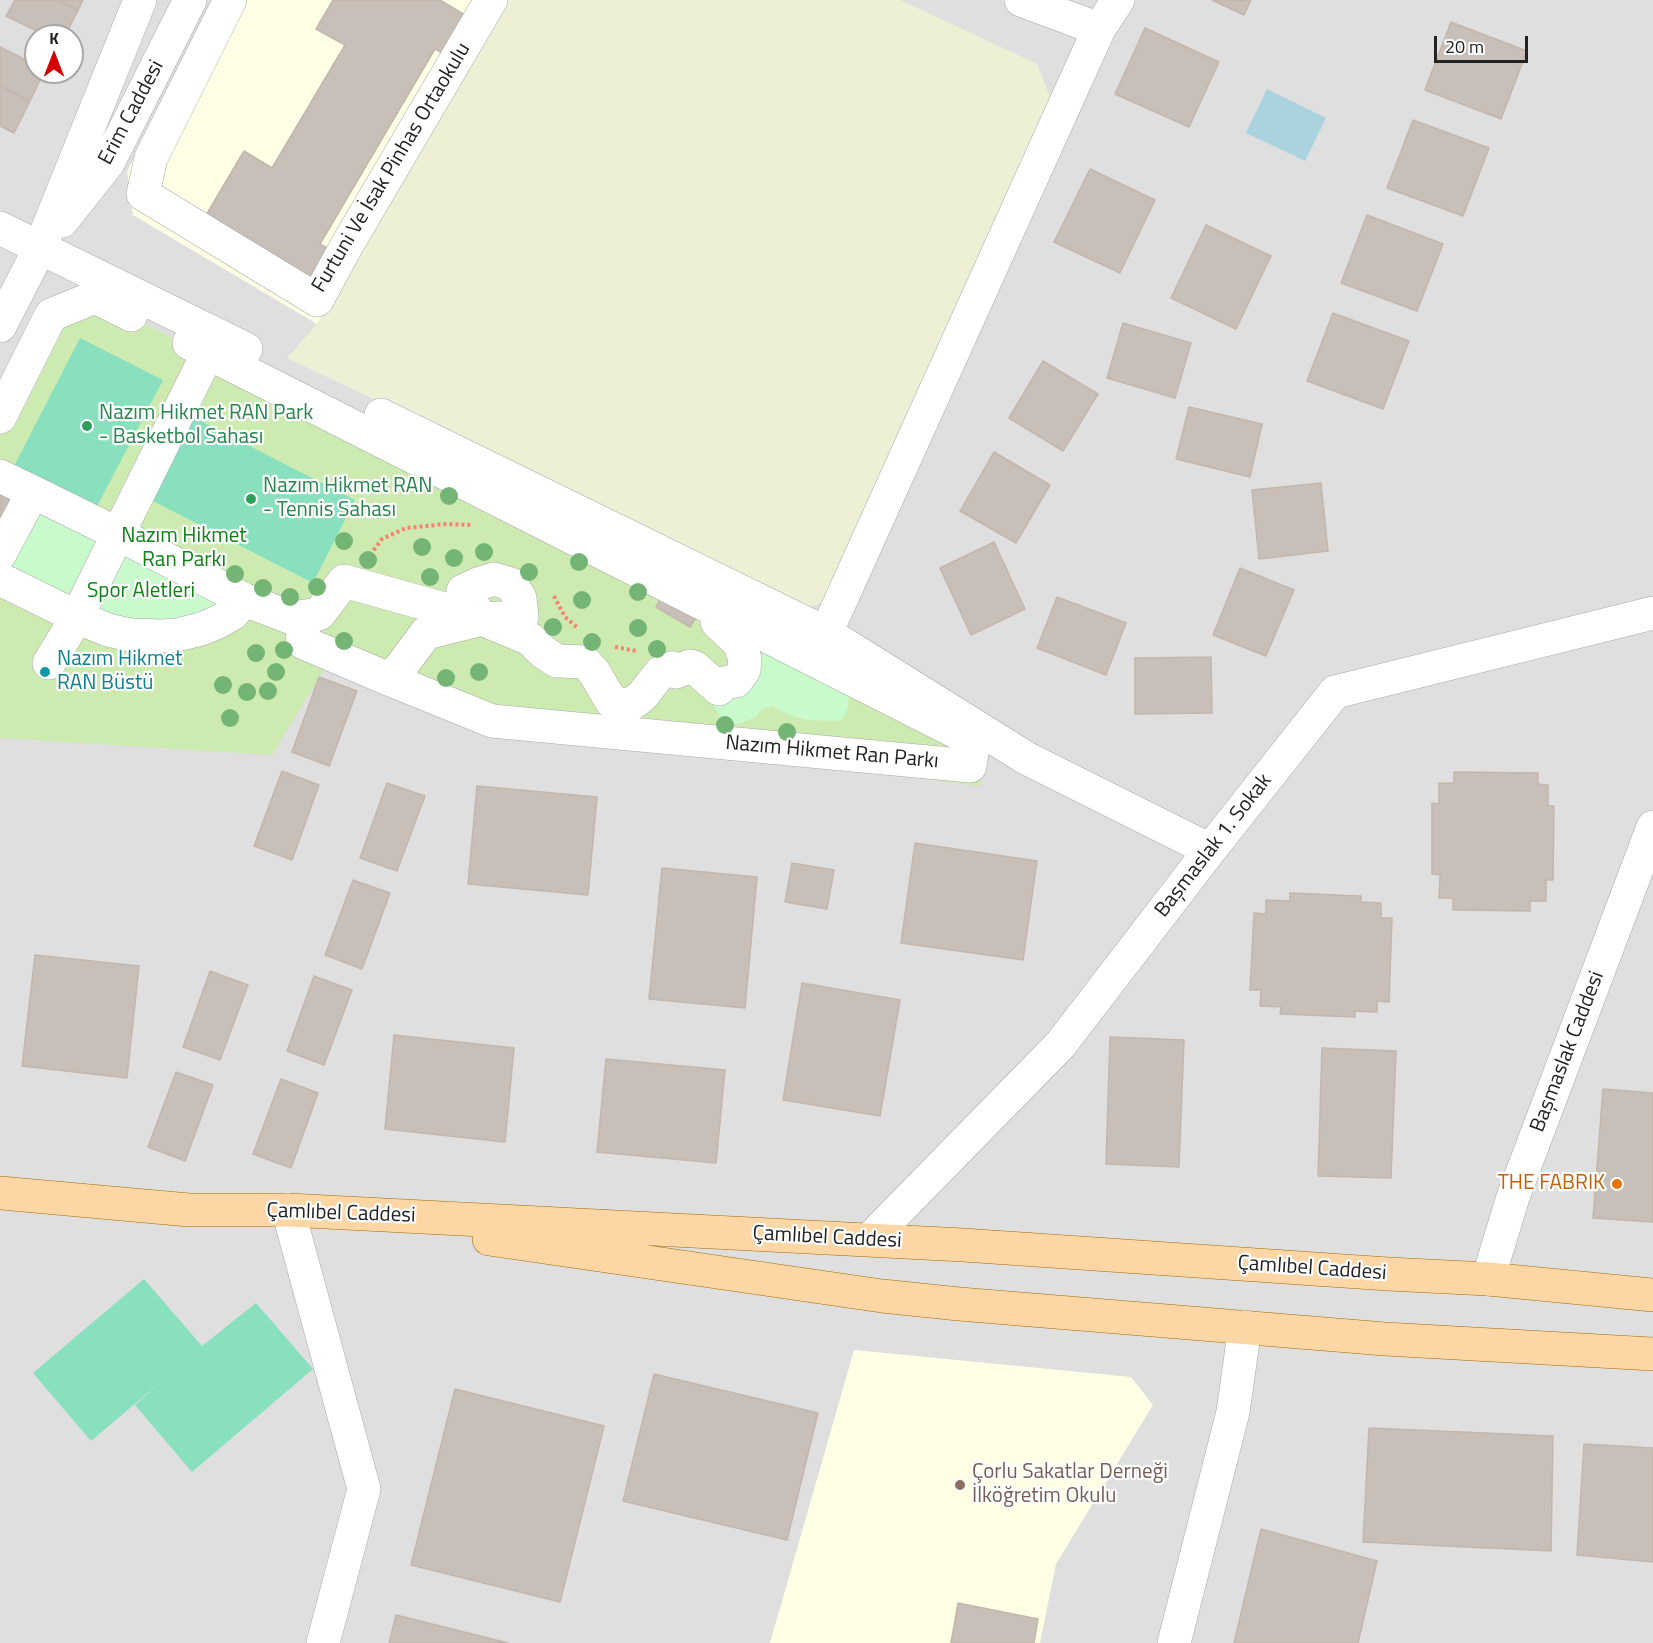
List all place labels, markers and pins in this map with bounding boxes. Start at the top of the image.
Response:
place label: Nazım Hikmet RAN Park - Basketbol Sahası [99,401,313,451]
marker: Nazım Hikmet RAN Park - Basketbol Sahası [80,419,94,433]
place label: Nazım Hikmet RAN - Tennis Sahası [263,474,432,524]
marker: Nazım Hikmet RAN - Tennis Sahası [244,492,258,506]
place label: Nazım Hikmet RAN Büstü [57,647,182,697]
marker: Nazım Hikmet RAN Büstü [38,665,52,679]
place label: THE FABRIK [1498,1171,1605,1197]
marker: THE FABRIK [1610,1177,1624,1191]
place label: Çorlu Sakatlar Derneği İlköğretim Okulu [972,1460,1168,1510]
marker: Çorlu Sakatlar Derneği İlköğretim Okulu [953,1478,967,1492]

